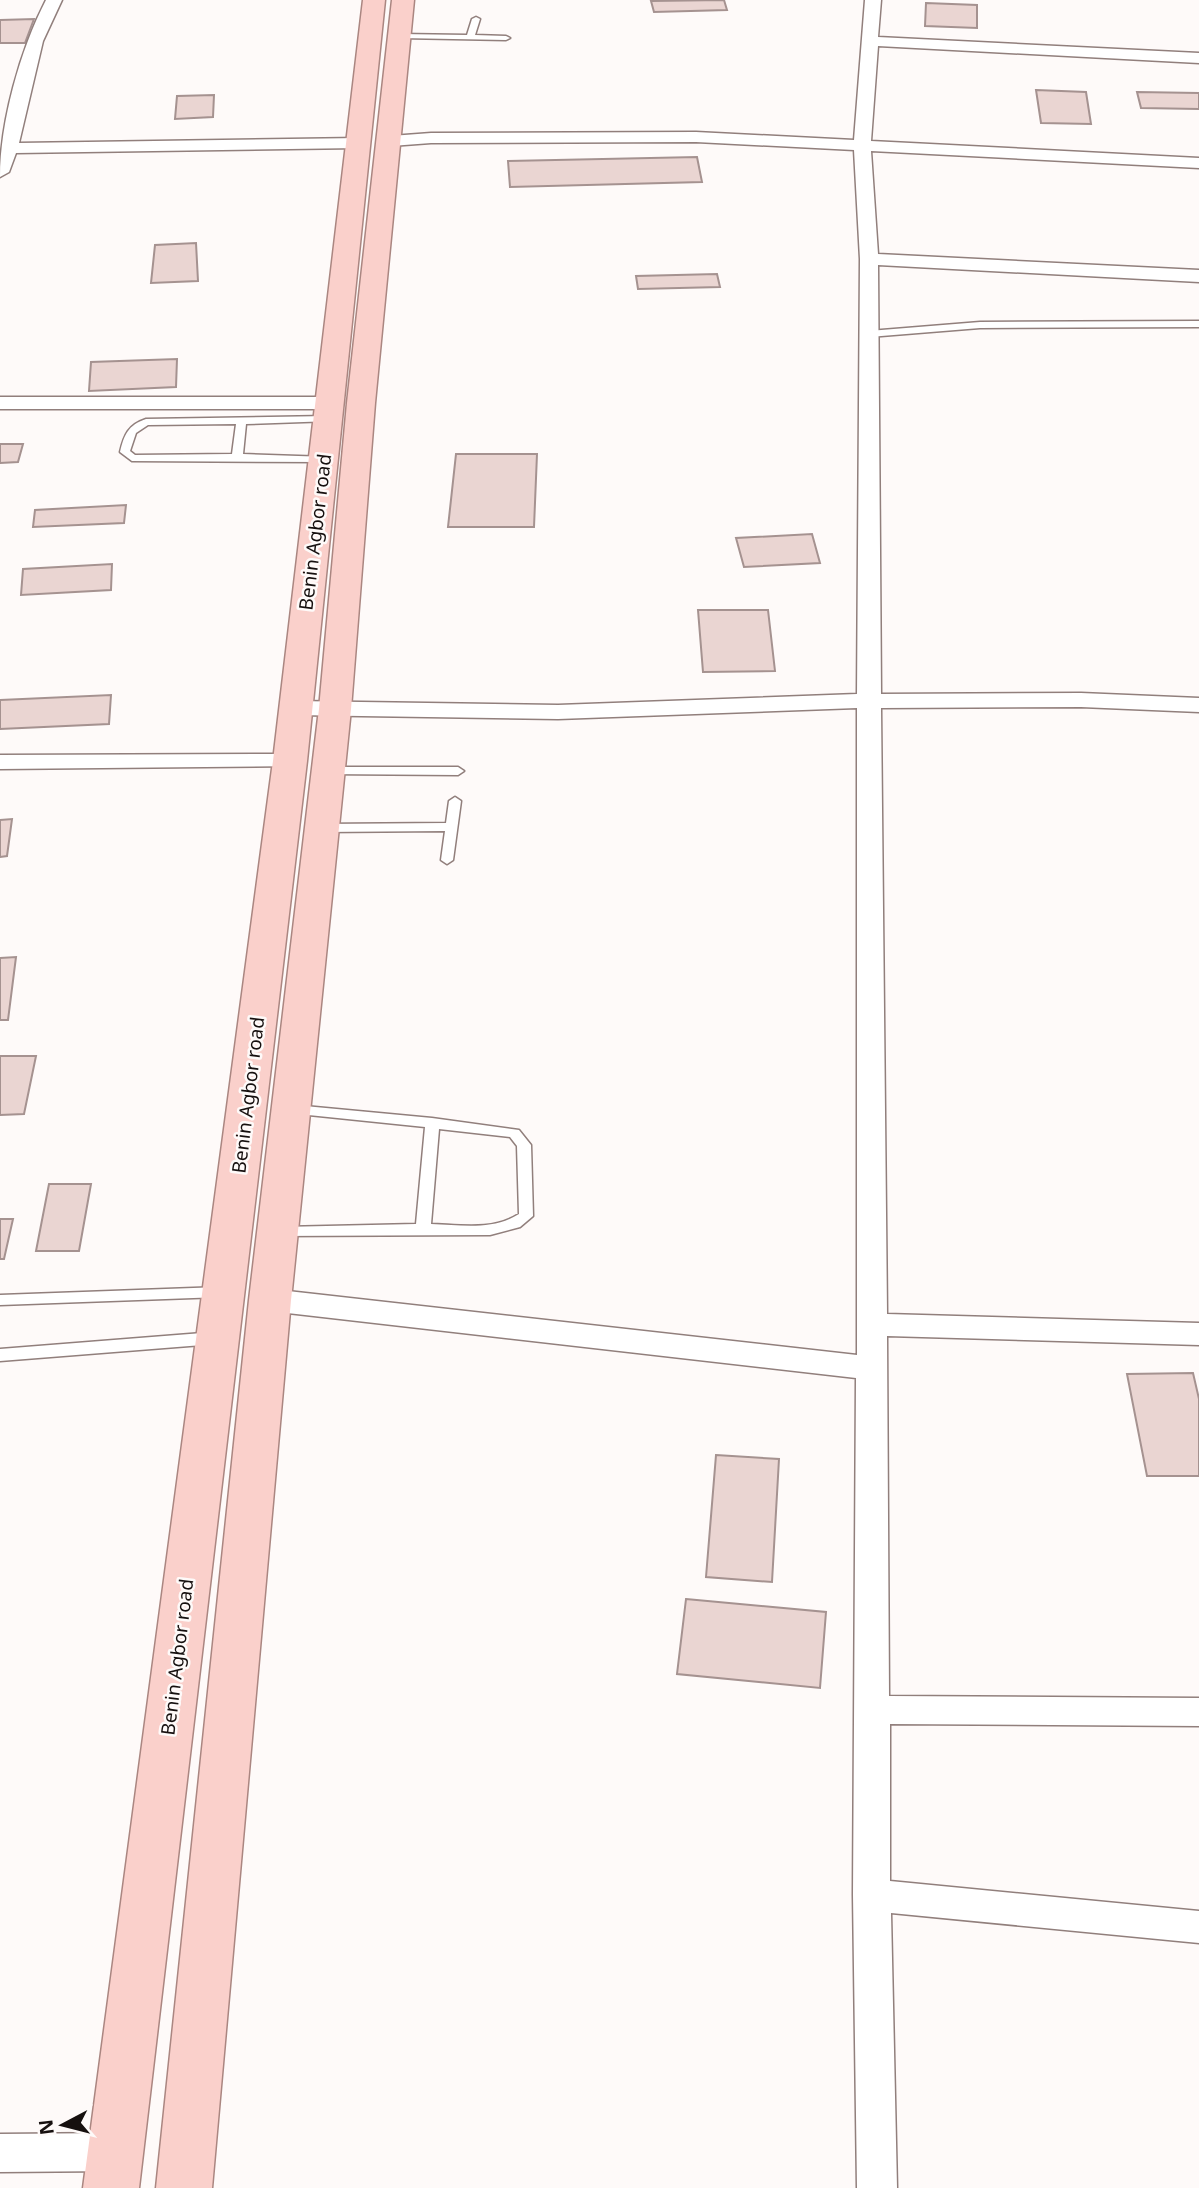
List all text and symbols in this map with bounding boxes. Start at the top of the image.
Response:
street label: Benin Agbor road [292,452,338,612]
street label: Benin Agbor road [225,1015,271,1175]
street label: Benin Agbor road [154,1577,200,1737]
north arrow [28,2090,98,2160]
text: N [32,2118,60,2136]

